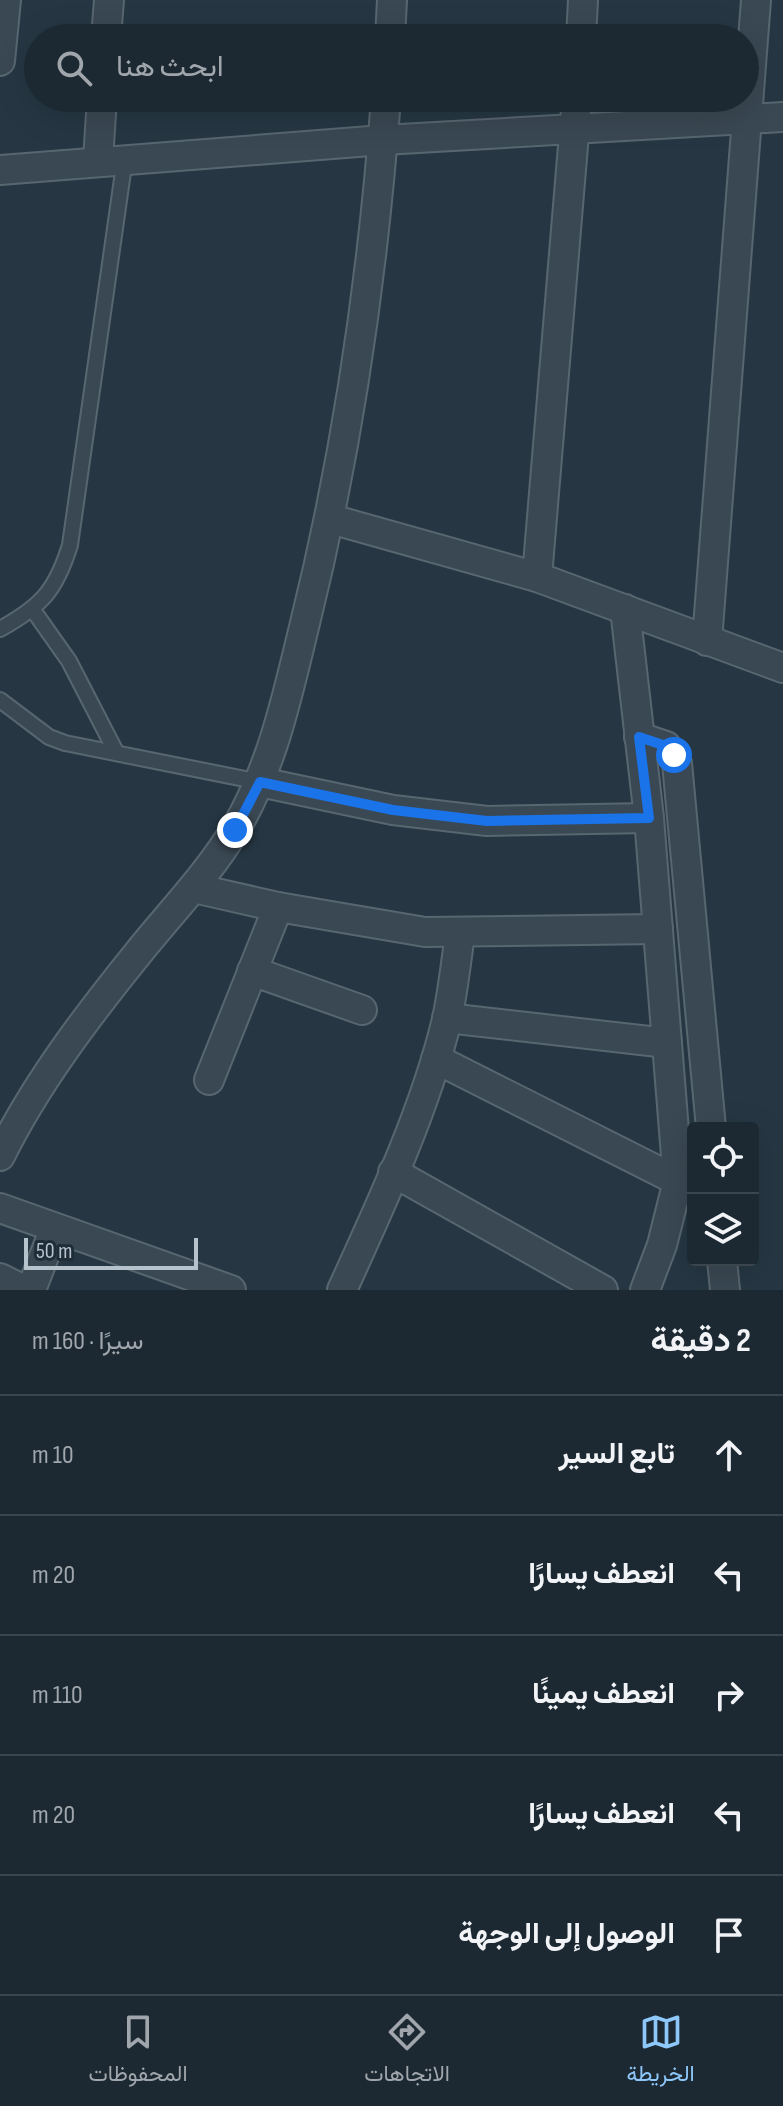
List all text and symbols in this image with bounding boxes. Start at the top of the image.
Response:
search box [24,24,759,112]
icon: search [52,46,96,90]
text: ابحث هنا [116,49,224,85]
route start [656,737,692,773]
route end [217,812,253,848]
map controls [687,1122,759,1266]
button: locate [687,1122,759,1194]
button: layers [687,1194,759,1266]
scale bar [24,1234,198,1270]
text: 50 m [36,1238,72,1265]
text: 2 دقيقة [651,1320,751,1361]
text: سيرًا · 160 m [32,1326,144,1357]
icon: ahead [707,1433,751,1477]
text: تابع السير [558,1436,675,1472]
text: 10 m [32,1440,74,1471]
icon: left [707,1553,751,1597]
text: انعطف يسارًا [528,1556,675,1592]
text: 20 m [32,1560,75,1591]
icon: right [707,1673,751,1717]
text: انعطف يمينًا [532,1676,675,1712]
text: 110 m [32,1680,83,1711]
icon: left [707,1793,751,1837]
text: انعطف يسارًا [528,1796,675,1832]
text: 20 m [32,1800,75,1831]
icon: arrive [707,1913,751,1957]
text: الوصول إلى الوجهة [458,1916,675,1952]
tab: المحفوظات [88,2010,188,2093]
tab: الاتجاهات [364,2010,450,2093]
tab: الخريطة [627,2010,695,2093]

